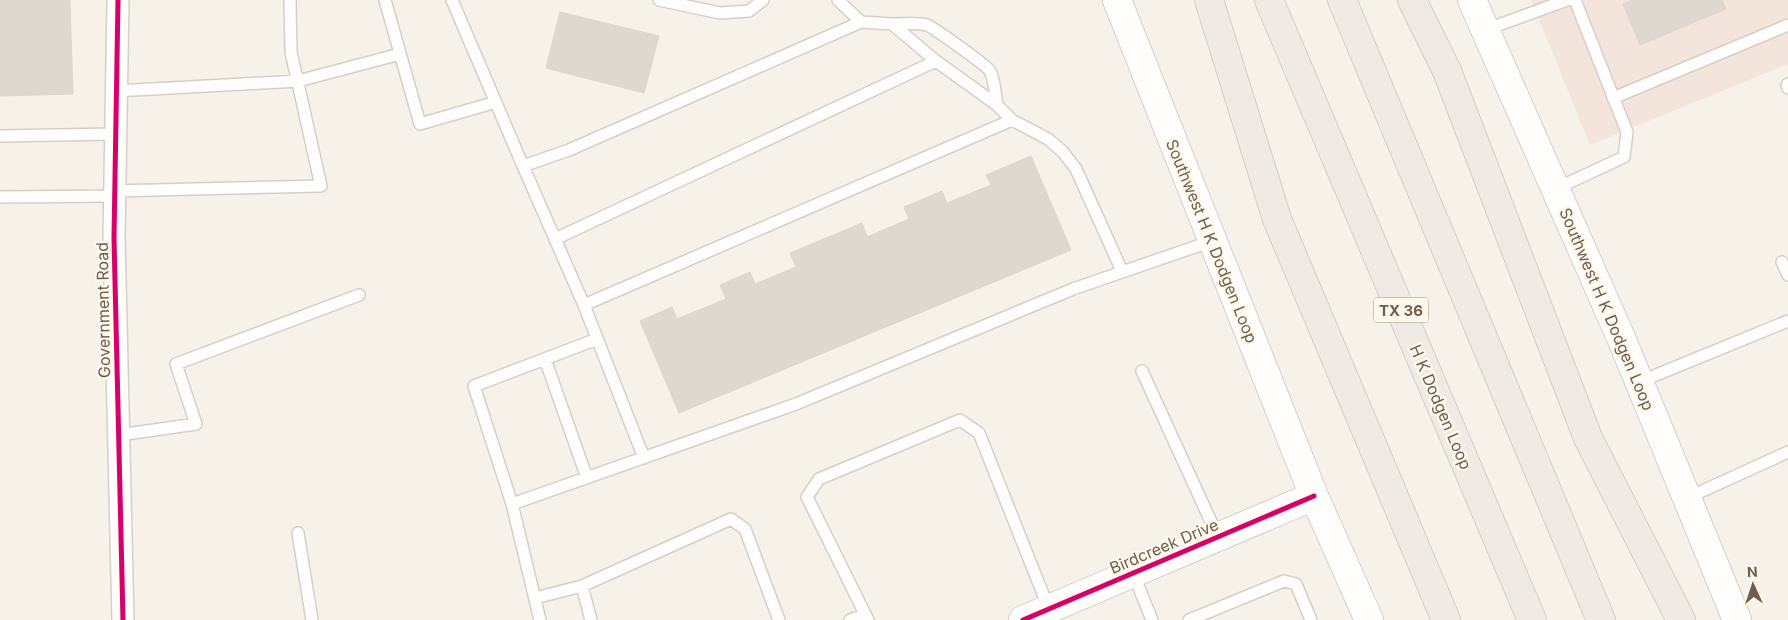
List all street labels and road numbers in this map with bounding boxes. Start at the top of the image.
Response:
street label: Southwest H K Dodgen Loop [1162,136,1262,346]
street label: Southwest H K Dodgen Loop [1555,205,1659,413]
street label: Government Road [92,242,114,378]
road number: TX 36 [1374,298,1428,322]
street label: H K Dodgen Loop [1406,342,1476,472]
street label: Birdcreek Drive [1107,514,1221,578]

